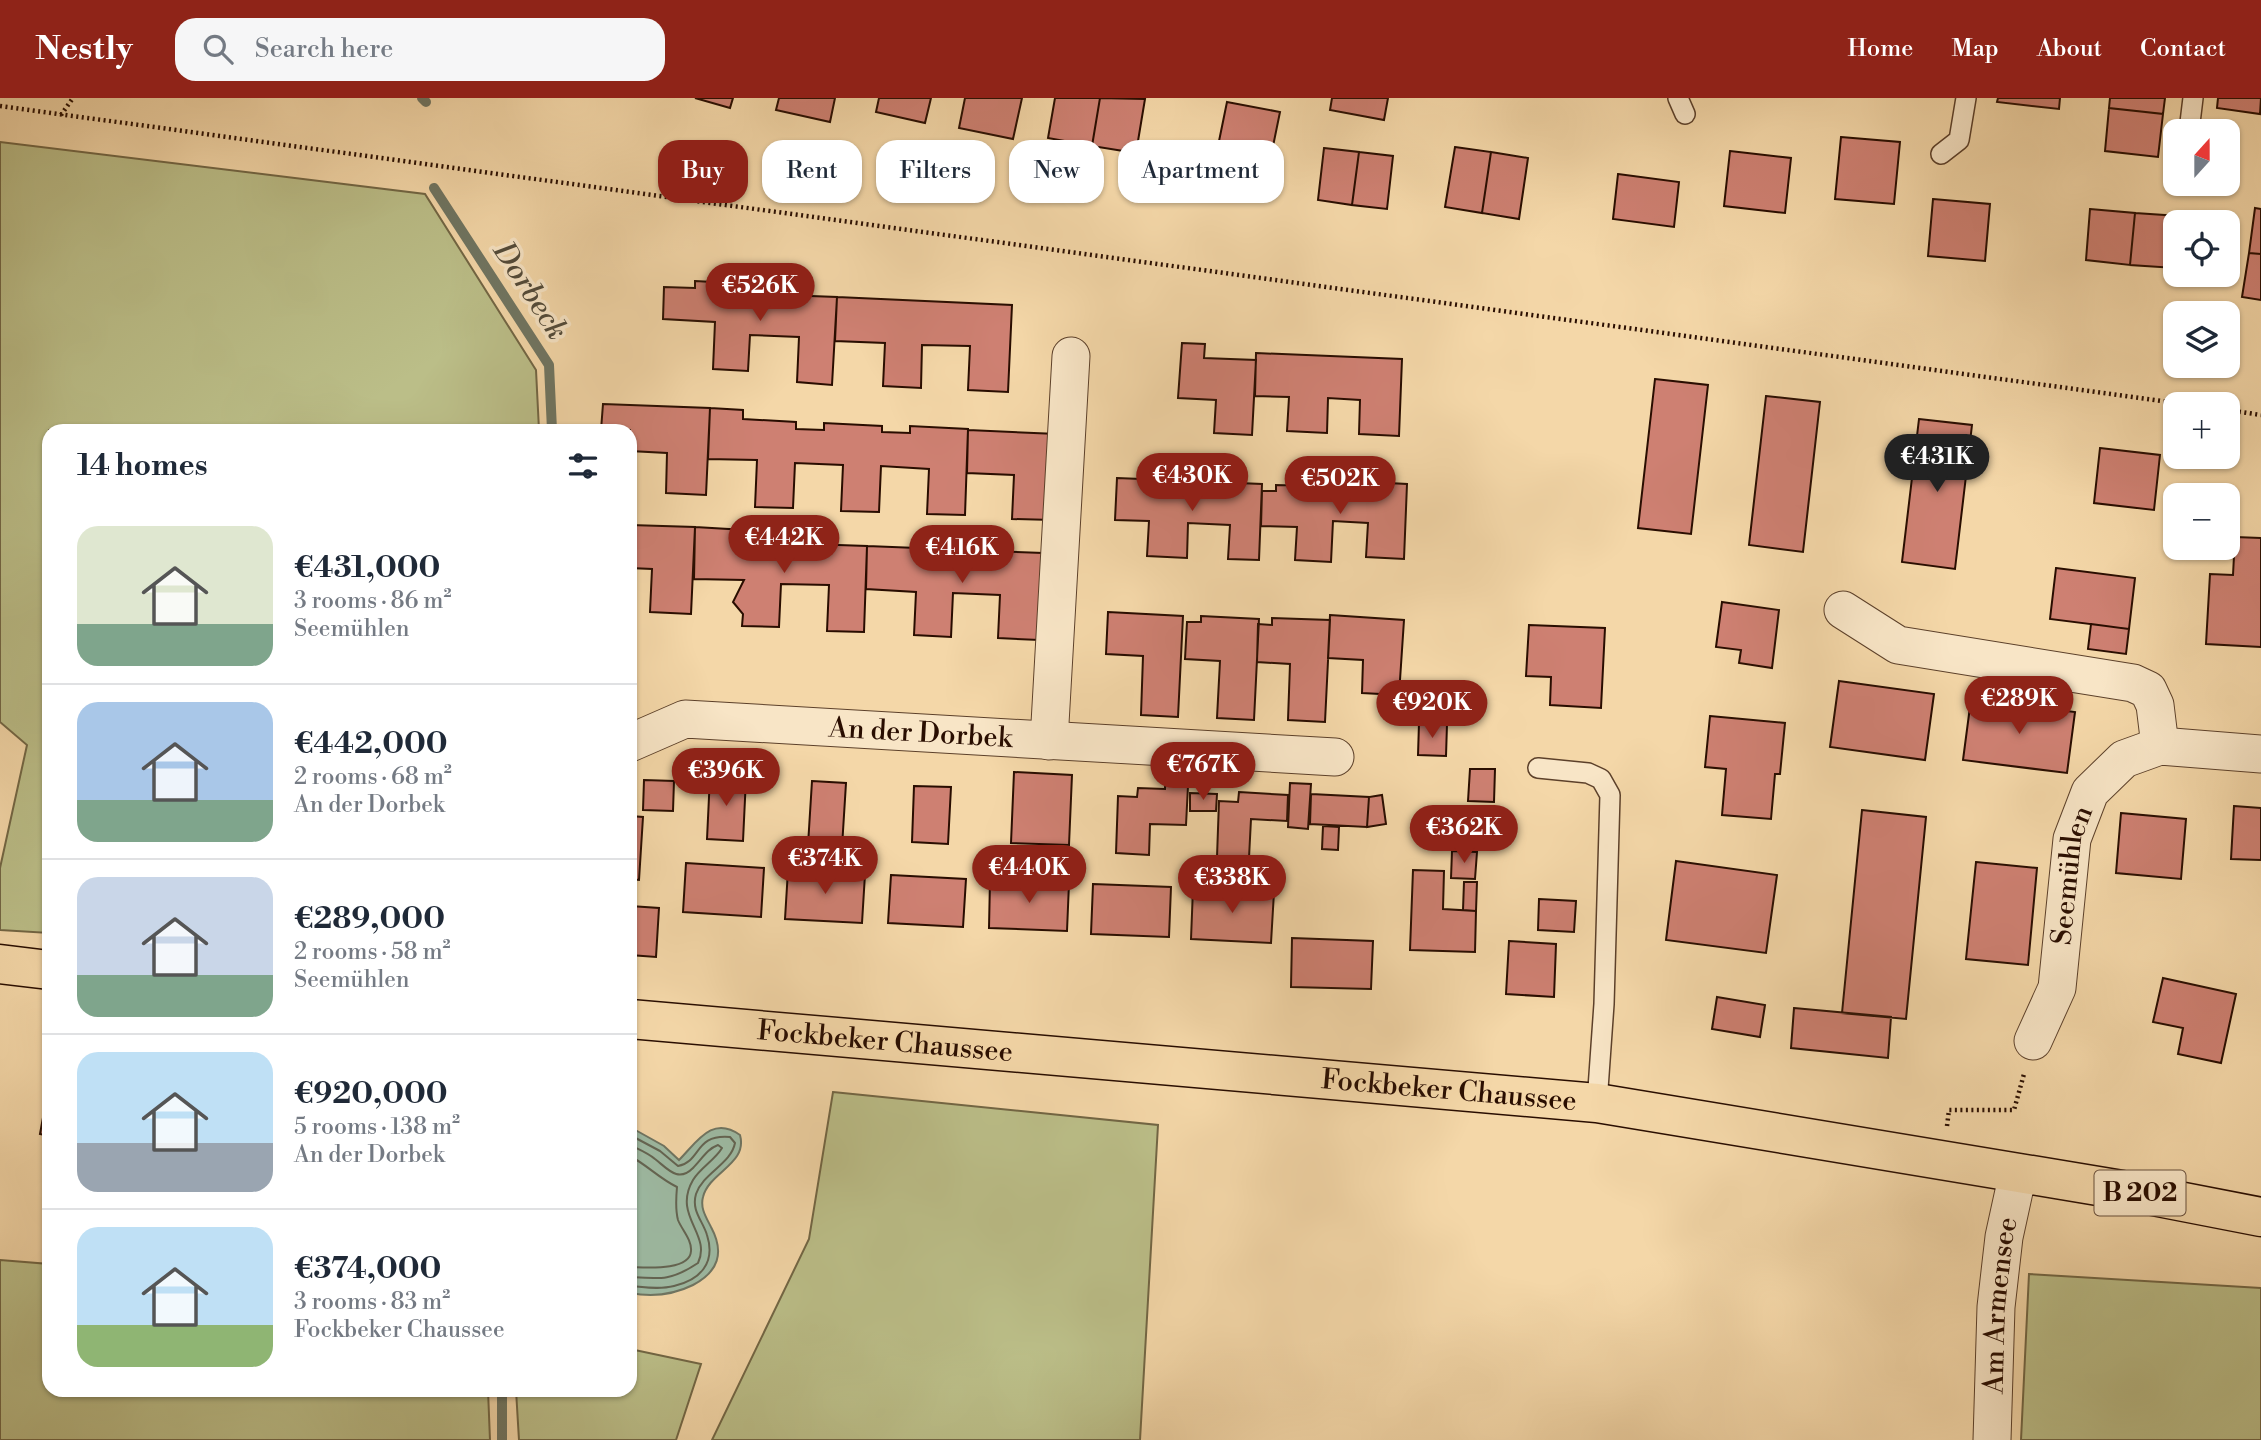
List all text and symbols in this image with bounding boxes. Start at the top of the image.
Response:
search box [175,18,665,81]
text: Nestly [35,29,133,70]
icon: search [199,30,237,68]
text: Search here [255,33,393,65]
text: Home [1848,34,1913,64]
text: Map [1951,34,1999,64]
text: About [2037,34,2102,64]
text: Contact [2140,34,2226,64]
north arrow [2163,119,2240,196]
map controls [2163,119,2240,560]
chip: Buy [658,140,748,203]
chip: Rent [762,140,862,203]
chip: Filters [876,140,995,203]
chip: New [1009,140,1104,203]
chip: Apartment [1118,140,1284,203]
button: locate [2163,210,2240,287]
water label: Dorbeck [484,234,576,347]
pin: €526K [711,264,809,323]
text: €526K [722,272,798,300]
button: layers [2163,301,2240,378]
button: + [2163,392,2240,469]
pin: €431K [1888,434,1986,494]
text: €431K [1900,443,1974,471]
text: 14 homes [77,447,208,485]
icon: filters [564,447,602,485]
pin: €430K [1143,454,1241,513]
pin: €502K [1291,456,1389,516]
text: €430K [1152,462,1232,490]
text: €502K [1301,465,1379,493]
button: − [2163,483,2240,560]
pin: €442K [735,516,833,575]
text: €442K [744,524,824,552]
pin: €416K [913,526,1011,585]
text: €416K [925,534,999,562]
text: €431,000 [294,549,440,587]
icon: home [133,554,217,638]
text: 3 rooms · 86 m² [294,587,451,615]
text: Seemühlen [294,615,410,643]
pin: €289K [1970,676,2068,736]
pin: €920K [1383,680,1481,740]
text: €289K [1980,685,2058,713]
text: €920K [1392,689,1472,717]
street label: An der Dorbek [827,710,1015,756]
text: €442,000 [294,725,448,763]
icon: home [133,730,217,814]
pin: €767K [1154,742,1252,802]
pin: €396K [677,748,775,808]
text: €767K [1166,751,1240,779]
text: €396K [688,757,764,785]
text: 2 rooms · 68 m² [294,763,452,791]
text: An der Dorbek [294,791,445,819]
street label: Seemühlen [2044,800,2101,947]
pin: €362K [1415,806,1513,865]
text: €362K [1426,814,1502,842]
pin: €374K [776,836,874,896]
text: €374K [788,845,862,873]
pin: €440K [980,846,1078,905]
text: €440K [988,854,1070,882]
pin: €338K [1183,856,1281,915]
text: €338K [1194,864,1270,892]
text: €289,000 [294,900,445,938]
icon: home [133,905,217,989]
text: 2 rooms · 58 m² [294,938,451,966]
text: Seemühlen [294,966,410,994]
street label: Fockbeker Chaussee [756,1013,1014,1070]
street label: Fockbeker Chaussee [1320,1062,1578,1119]
text: €920,000 [294,1075,448,1113]
icon: home [133,1080,217,1164]
text: 5 rooms · 138 m² [294,1113,460,1141]
text: An der Dorbek [294,1141,445,1169]
road number: B 202 [2094,1170,2186,1216]
street label: Am Armensee [1976,1214,2025,1395]
text: €374,000 [294,1250,441,1288]
icon: home [133,1255,217,1339]
text: 3 rooms · 83 m² [294,1288,450,1316]
text: Fockbeker Chaussee [294,1316,505,1344]

